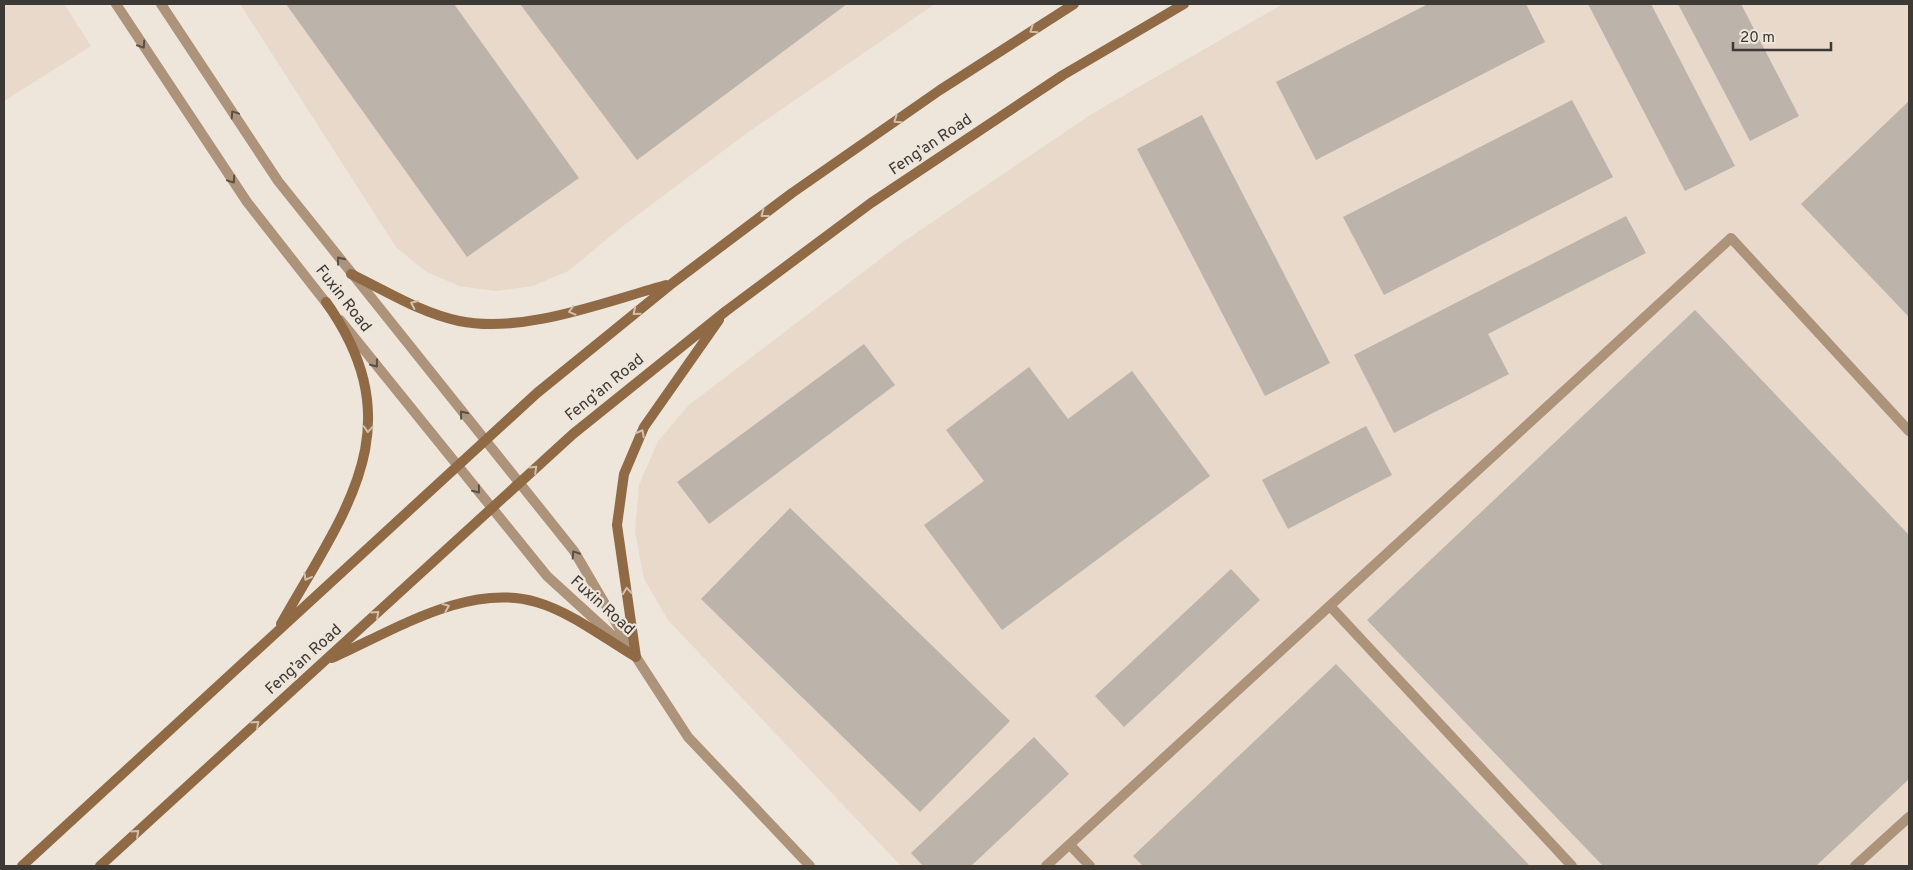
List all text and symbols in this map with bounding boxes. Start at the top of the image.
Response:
scale bar [1733,20,1830,52]
one-way arrow [1029,24,1038,33]
text: 20 m [1740,29,1775,48]
one-way arrow [136,39,146,48]
street label: Feng’an Road [886,110,976,180]
one-way arrow [230,111,240,120]
one-way arrow [893,114,903,123]
one-way arrow [226,174,235,184]
one-way arrow [761,208,770,216]
one-way arrow [336,256,345,265]
street label: Fuxin Road [311,261,375,337]
one-way arrow [410,300,419,310]
one-way arrow [568,305,576,316]
one-way arrow [632,307,641,316]
street label: Feng’an Road [561,350,649,426]
one-way arrow [369,358,377,367]
one-way arrow [460,411,469,420]
one-way arrow [362,425,373,433]
one-way arrow [635,430,645,439]
one-way arrow [529,466,538,475]
one-way arrow [471,484,479,493]
one-way arrow [572,551,582,560]
one-way arrow [303,572,313,581]
street label: Fuxin Road [566,572,638,640]
one-way arrow [622,587,633,595]
one-way arrow [441,602,450,613]
one-way arrow [370,611,379,620]
street label: Feng’an Road [262,620,346,700]
one-way arrow [250,721,259,730]
one-way arrow [130,830,139,839]

